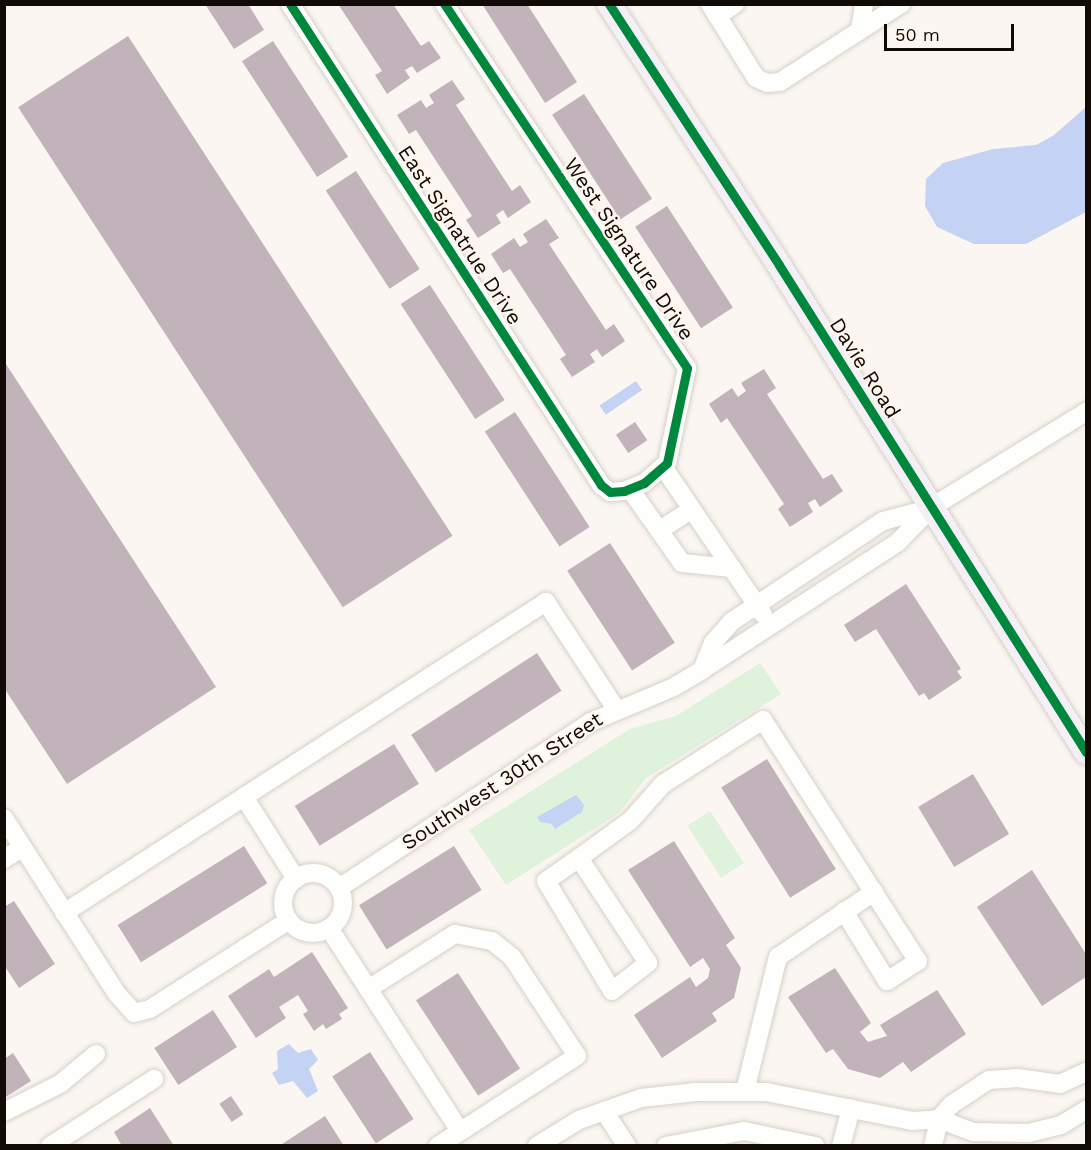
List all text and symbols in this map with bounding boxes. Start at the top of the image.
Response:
scale bar [887,12,1018,50]
text: 50 m [895,24,940,45]
street label: East Signatrue Drive [393,141,527,329]
street label: West Signature Drive [559,153,699,345]
street label: Davie Road [824,313,906,423]
street label: Southwest 30th Street [397,707,607,855]

